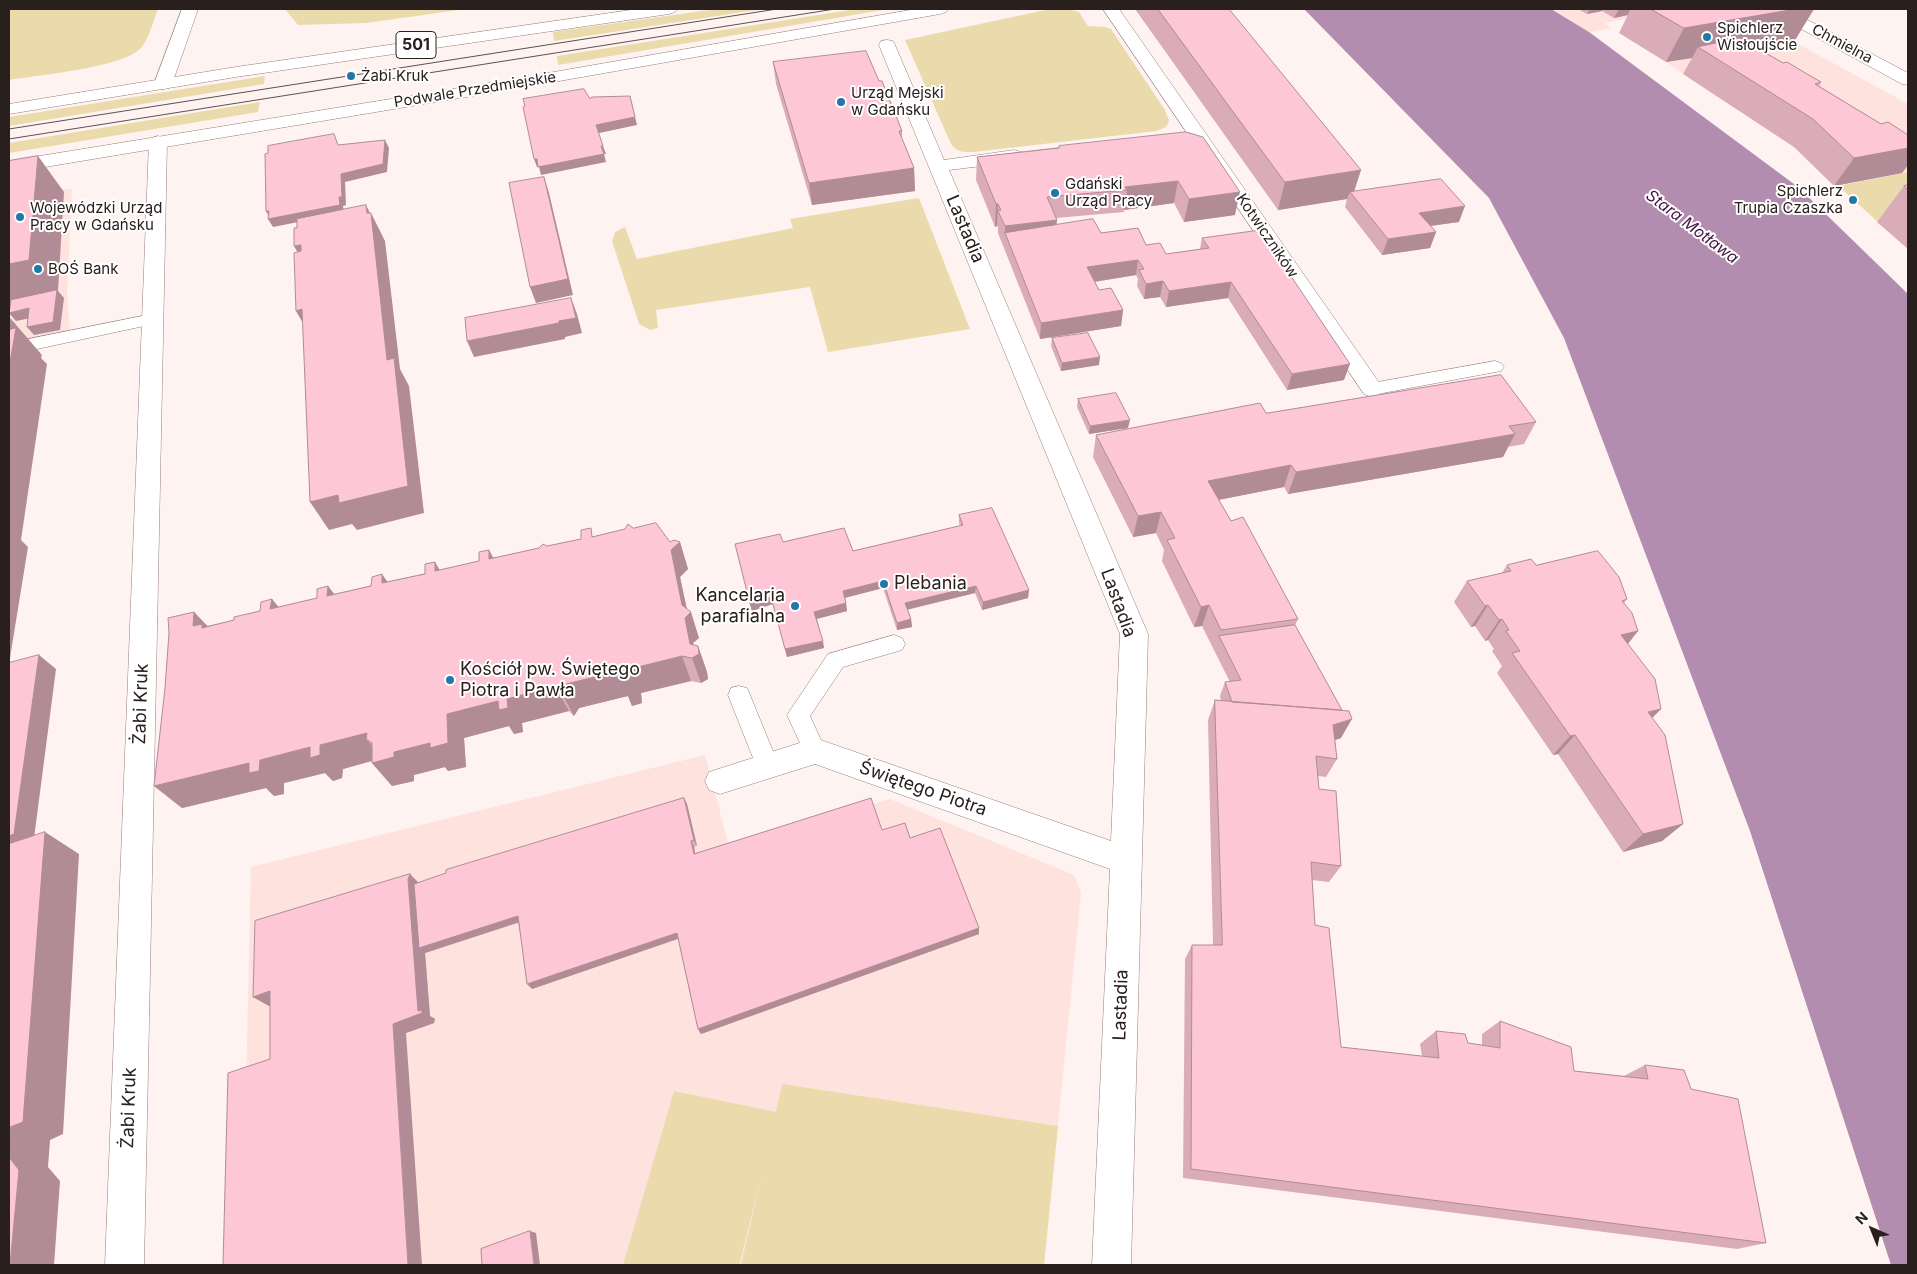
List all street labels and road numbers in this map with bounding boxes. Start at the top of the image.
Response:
street label: Chmielna [1809,20,1875,68]
road number: 501 [396,32,436,58]
street label: Podwale Przedmiejskie [393,68,557,112]
street label: Kotwiczników [1232,191,1302,281]
street label: Lastadia [941,192,989,266]
street label: Lastadia [1096,566,1140,640]
street label: Żabi Kruk [129,663,153,745]
street label: Świętego Piotra [856,757,990,821]
street label: Lastadia [1109,969,1133,1041]
street label: Żabi Kruk [117,1067,141,1149]

